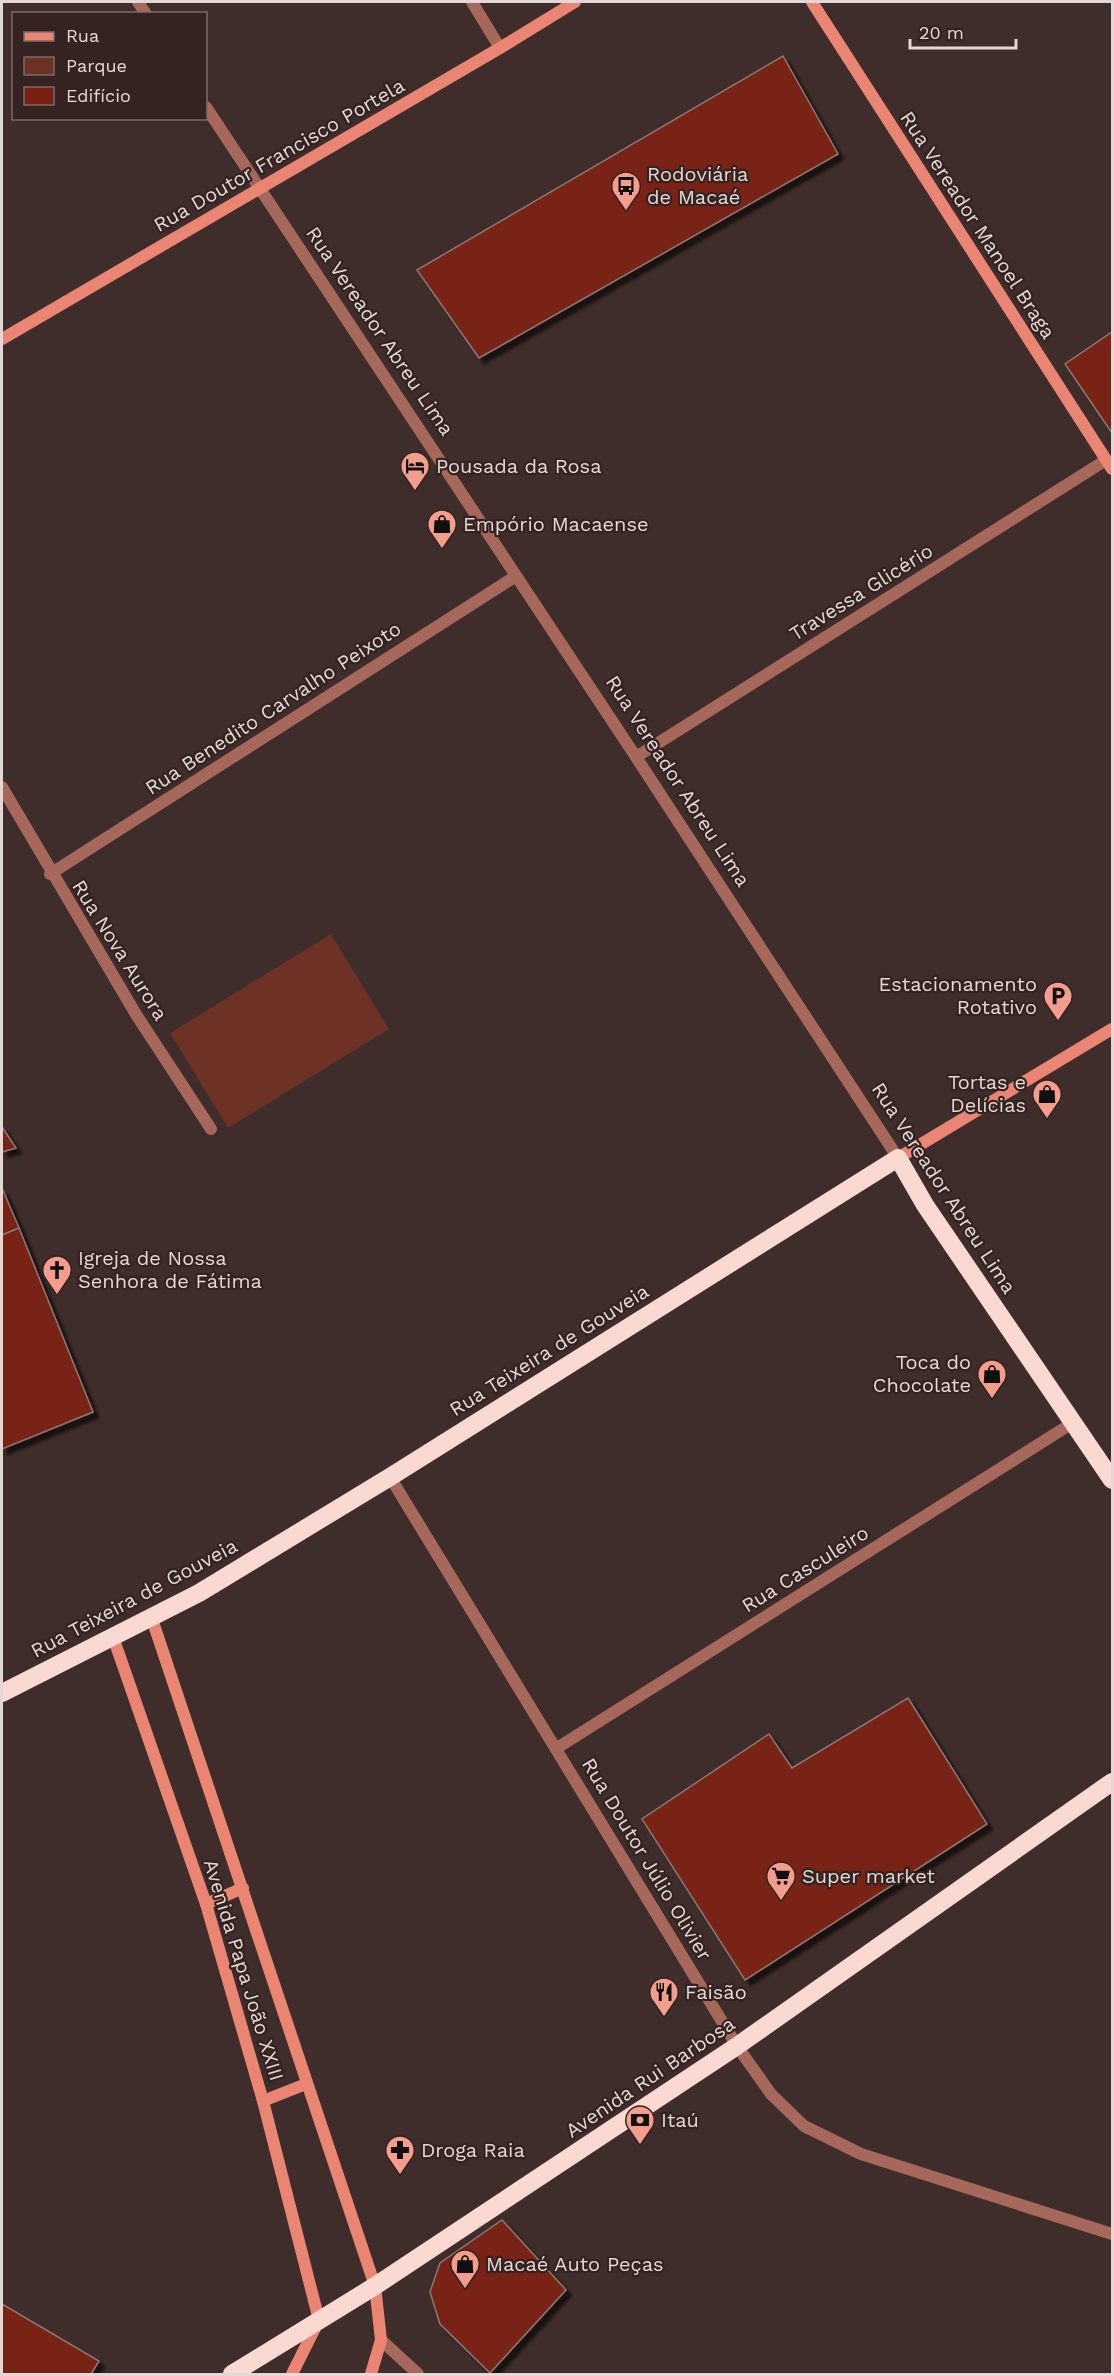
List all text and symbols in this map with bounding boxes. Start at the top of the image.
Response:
legend [12,12,207,120]
scale bar [910,12,1016,50]
text: 20 m [919,22,964,43]
text: Rua [66,25,99,46]
text: Parque [66,55,127,76]
street label: Rua Doutor Francisco Portela [149,73,409,237]
text: Edifício [66,85,131,106]
street label: Rua Vereador Manoel Braga [895,107,1061,343]
place label: Rodoviária de Macaé [647,162,748,209]
bus stop icon: Rodoviária de Macaé [610,170,642,212]
street label: Rua Vereador Abreu Lima [301,222,459,440]
hotel icon: Pousada da Rosa [399,450,431,492]
place label: Pousada da Rosa [436,454,601,478]
shop icon: Empório Macaense [426,508,458,550]
place label: Empório Macaense [463,512,648,536]
street label: Travessa Glicério [785,538,937,646]
street label: Rua Benedito Carvalho Peixoto [141,616,405,800]
street label: Rua Vereador Abreu Lima [601,671,755,891]
street label: Rua Nova Aurora [67,875,173,1025]
place label: Estacionamento Rotativo [879,972,1037,1019]
parking icon: Estacionamento Rotativo [1042,980,1074,1022]
place label: Tortas e Delícias [948,1070,1026,1117]
street label: Rua Vereador Abreu Lima [867,1078,1021,1298]
shop icon: Tortas e Delícias [1031,1078,1063,1120]
place label: Igreja de Nossa Senhora de Fátima [78,1246,262,1293]
church icon: Igreja de Nossa Senhora de Fátima [41,1254,73,1296]
street label: Rua Teixeira de Gouveia [445,1279,653,1421]
place label: Toca do Chocolate [873,1350,971,1397]
shop icon: Toca do Chocolate [976,1358,1008,1400]
street label: Rua Casculeiro [737,1520,873,1618]
street label: Rua Teixeira de Gouveia [27,1533,241,1663]
street label: Rua Doutor Júlio Olivier [577,1753,717,1965]
street label: Avenida Papa João XXIII [199,1856,289,2084]
supermarket icon: Super market [765,1860,797,1902]
place label: Super market [802,1864,935,1888]
restaurant icon: Faisão [648,1976,680,2018]
place label: Faisão [685,1980,747,2004]
street label: Avenida Rui Barbosa [561,2011,739,2143]
bank icon: Itaú [624,2104,656,2146]
place label: Itaú [661,2108,699,2132]
pharmacy icon: Droga Raia [384,2134,416,2176]
place label: Droga Raia [421,2138,525,2162]
shop icon: Macaé Auto Peças [449,2248,481,2290]
place label: Macaé Auto Peças [486,2252,664,2276]

